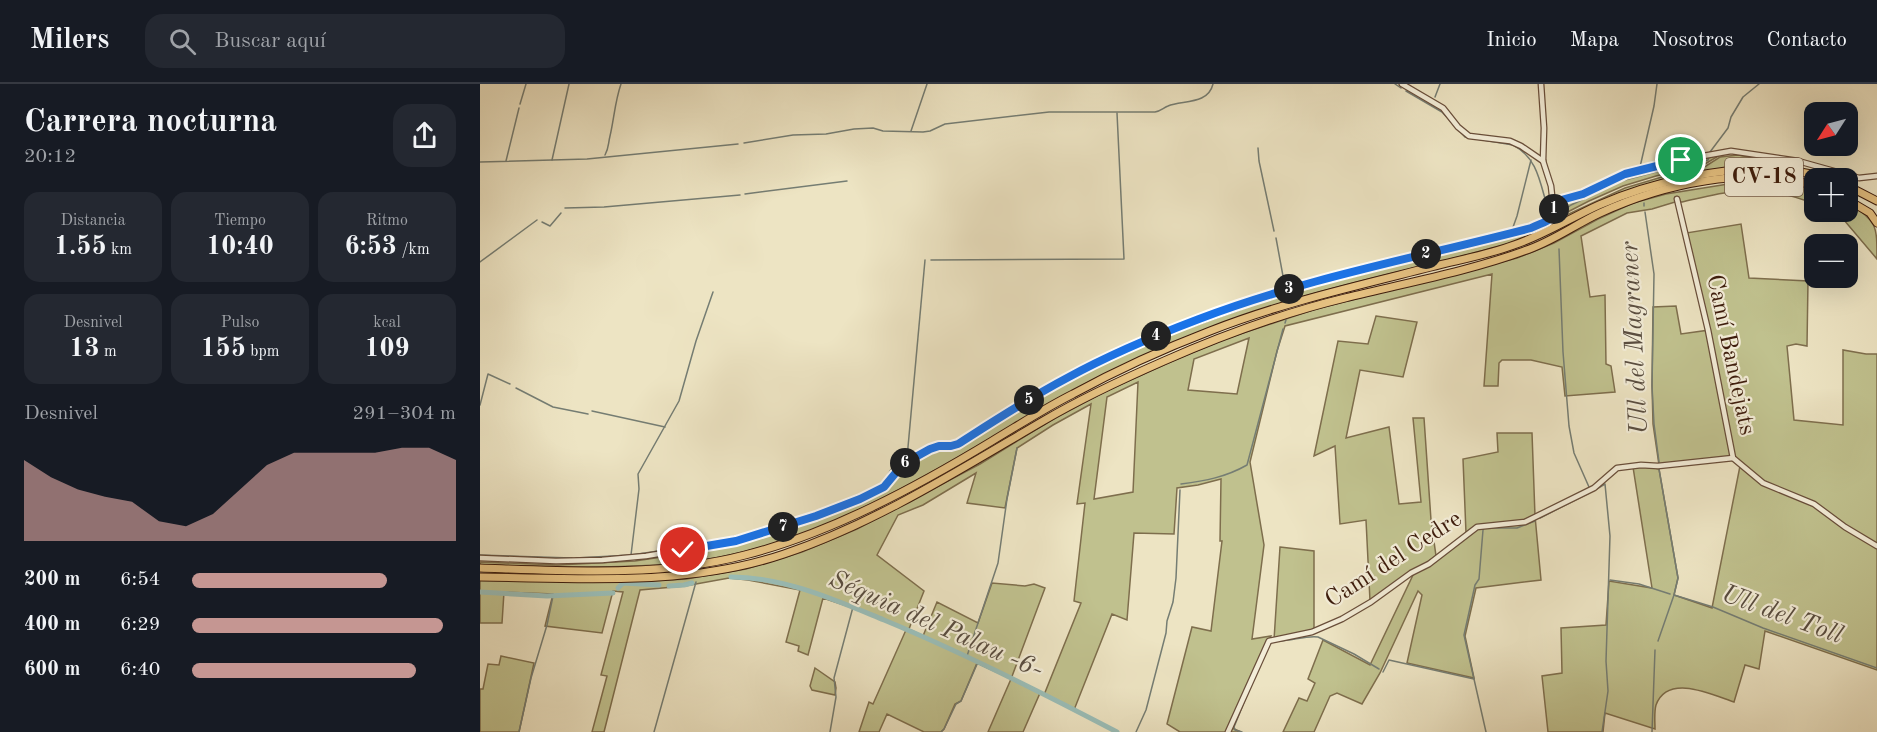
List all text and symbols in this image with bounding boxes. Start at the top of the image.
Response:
search box [145,14,565,68]
icon: search [166,25,199,58]
text: Milers [30,27,109,55]
text: Buscar aquí [214,30,326,52]
text: Inicio [1486,30,1537,51]
text: Mapa [1570,30,1619,51]
text: Nosotros [1652,30,1734,51]
text: Contacto [1767,30,1847,51]
north arrow [1804,102,1858,156]
map controls [1804,102,1858,288]
button: share [393,104,456,167]
text: Carrera nocturna [24,106,277,139]
pin [1655,134,1706,185]
icon: arrive [1664,143,1697,176]
text: 20:12 [24,147,76,167]
road number: CV-18 [1725,158,1803,196]
button: + [1804,168,1858,222]
pin: 1 [1539,194,1569,224]
text: 1 [1549,201,1559,217]
text: Distancia [60,213,126,229]
text: Tiempo [214,213,266,229]
text: Ritmo [366,213,408,229]
text: 1.55 [54,234,107,260]
text: 10:40 [206,234,274,260]
text: 6:53 [344,234,397,260]
button: − [1804,234,1858,288]
pin: 2 [1411,239,1441,269]
water label: Ull del Magraner [1617,240,1653,435]
text: km [107,242,132,258]
text: /km [397,242,430,258]
text: 2 [1421,246,1431,262]
street label: Camí Bandejats [1701,273,1759,437]
pin: 3 [1274,274,1304,304]
text: 3 [1284,281,1294,297]
text: Desnivel [63,315,123,331]
text: Pulso [221,315,259,331]
text: kcal [373,315,401,331]
pin: 4 [1141,321,1171,351]
text: 4 [1151,328,1161,344]
text: 13 [69,336,99,362]
text: 155 [201,336,246,362]
text: 109 [364,336,410,362]
text: m [99,344,117,360]
text: bpm [246,344,279,360]
pin: 5 [1014,385,1044,415]
text: 5 [1024,392,1034,408]
text: Desnivel [24,404,98,424]
text: 291–304 m [353,404,456,424]
pin: 6 [890,448,920,478]
text: 6 [900,455,910,471]
street label: Camí del Cedre [1321,507,1467,613]
pin: 7 [768,512,798,542]
text: 7 [778,519,788,535]
pin [657,524,708,575]
icon: check [666,533,699,566]
water label: Séquia del Palau -6- [825,566,1047,684]
text: 200 m [24,570,80,590]
text: 6:54 [120,570,160,590]
water label: Ull del Toll [1718,581,1847,649]
text: 400 m [24,615,80,635]
text: 6:29 [120,615,160,635]
text: 600 m [24,660,80,680]
text: 6:40 [120,660,160,680]

